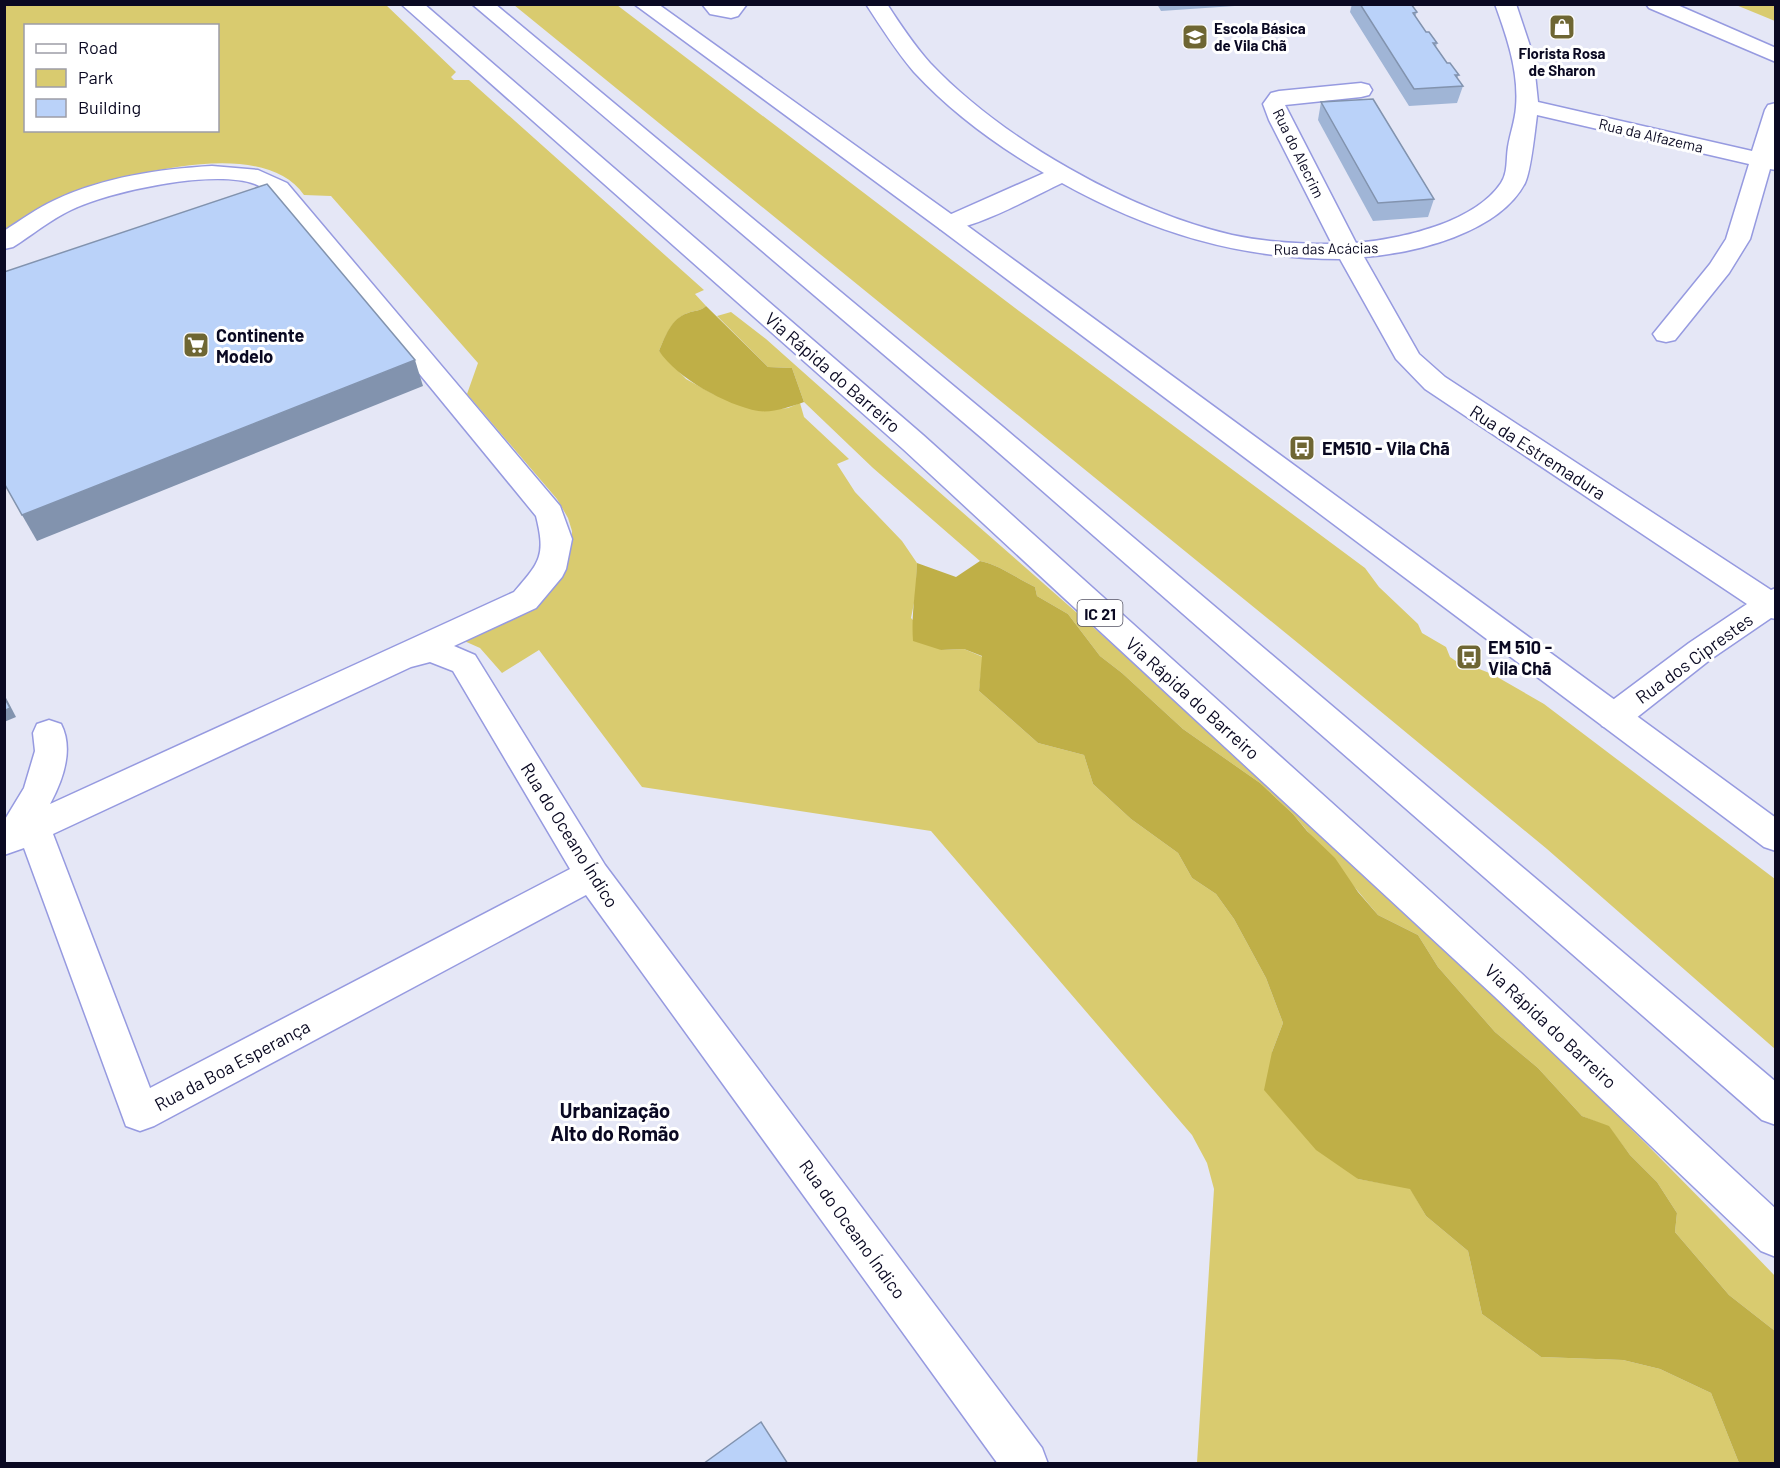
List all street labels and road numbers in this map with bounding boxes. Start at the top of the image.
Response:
street label: Rua do Alecrim [1270,105,1328,201]
street label: Rua da Alfazema [1597,114,1705,156]
street label: Rua das Acácias [1273,238,1379,258]
street label: Via Rápida do Barreiro [761,307,905,437]
street label: Rua da Estremadura [1466,400,1610,504]
road number: IC 21 [1078,600,1122,626]
street label: Rua dos Ciprestes [1631,608,1757,708]
street label: Via Rápida do Barreiro [1122,632,1264,764]
street label: Rua do Oceano Índico [517,759,623,911]
street label: Via Rápida do Barreiro [1480,959,1622,1093]
street label: Rua da Boa Esperança [151,1015,313,1115]
street label: Rua do Oceano Índico [795,1155,911,1303]

